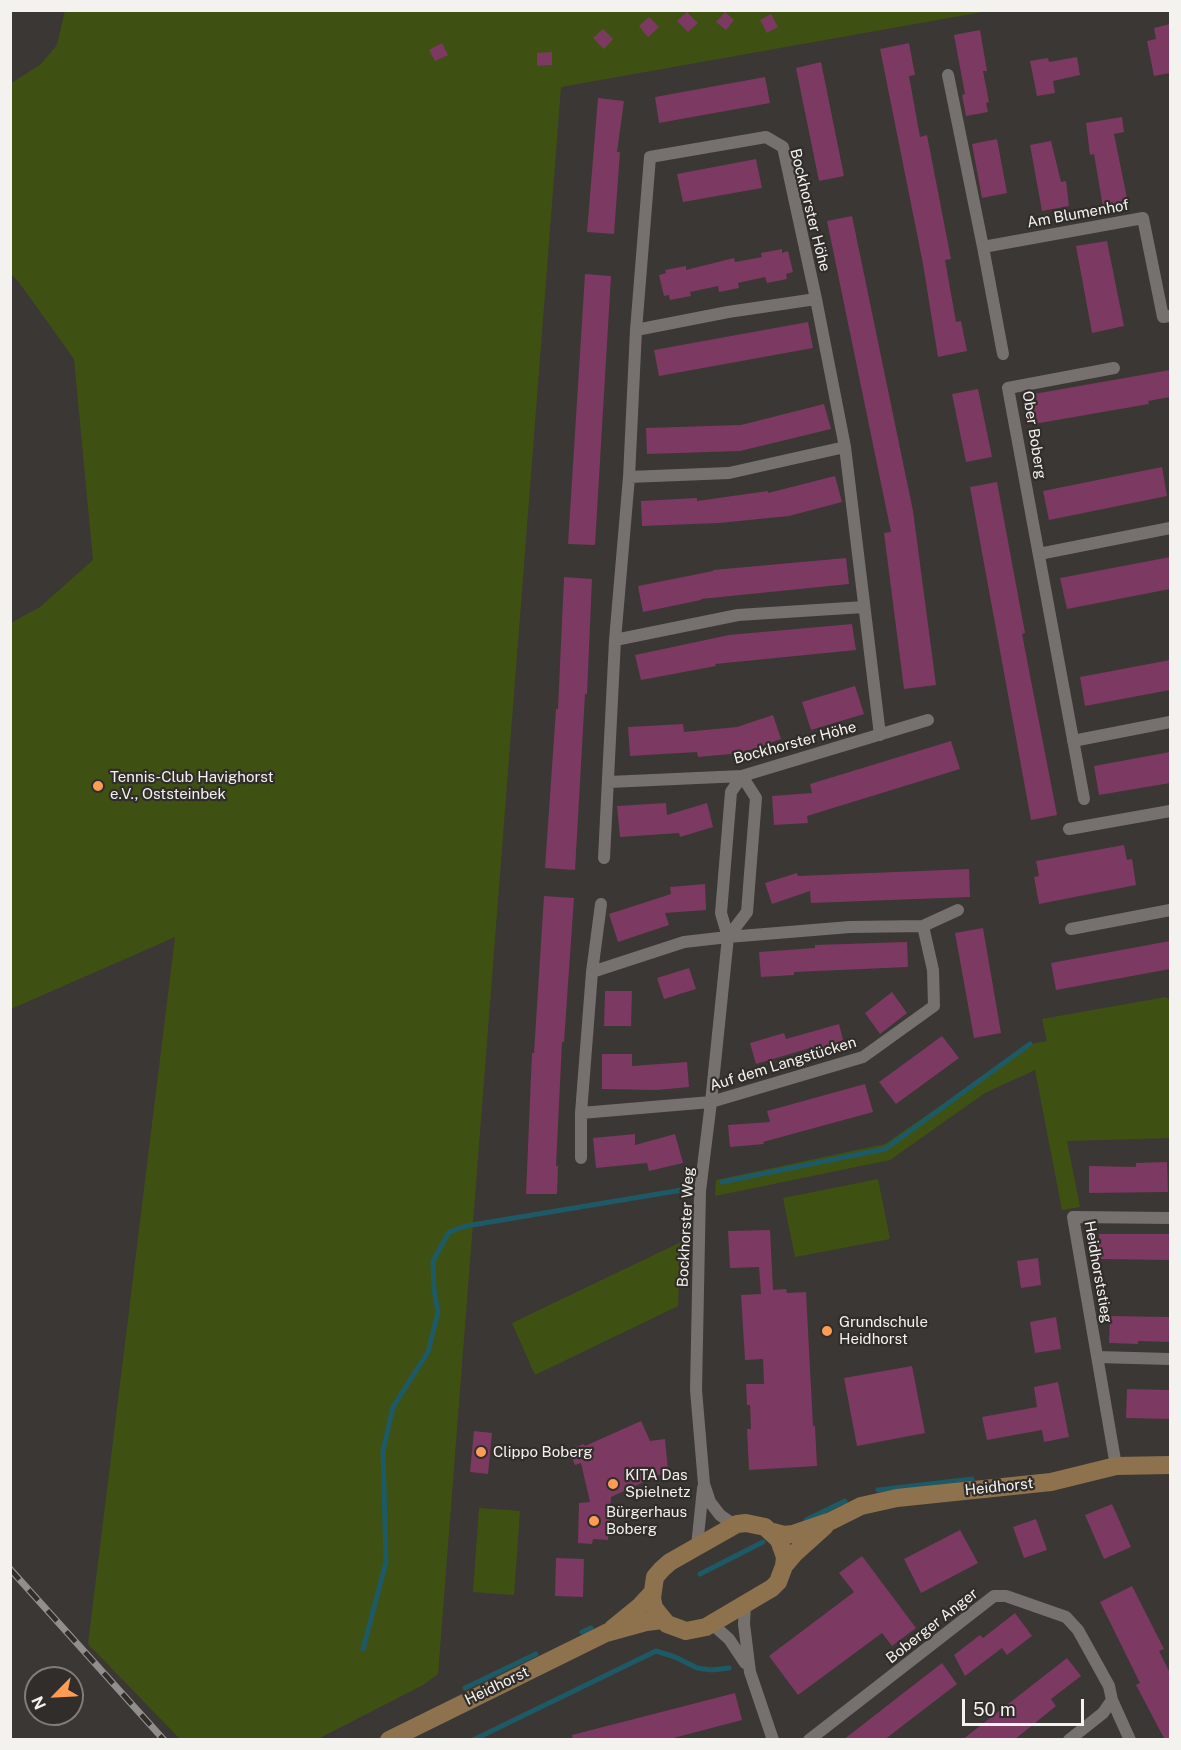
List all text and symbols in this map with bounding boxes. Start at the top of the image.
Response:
street label: Bockhorster Höhe [786,147,834,273]
street label: Am Blumenhof [1026,196,1130,232]
street label: Ober Boberg [1018,390,1050,480]
street label: Bockhorster Höhe [732,718,858,768]
place label: Tennis-Club Havighorst e.V., Oststeinbek [110,768,273,803]
marker: Tennis-Club Havighorst e.V., Oststeinbek [91,779,105,793]
street label: Auf dem Langstücken [707,1033,859,1095]
street label: Bockhorster Weg [674,1166,698,1288]
street label: Heidhorststieg [1080,1219,1116,1325]
place label: Grundschule Heidhorst [839,1313,928,1348]
marker: Grundschule Heidhorst [820,1324,834,1338]
place label: Clippo Boberg [493,1443,593,1461]
marker: Clippo Boberg [474,1445,488,1459]
place label: KITA Das Spielnetz [625,1466,690,1501]
street label: Heidhorst [964,1474,1034,1500]
marker: KITA Das Spielnetz [606,1477,620,1491]
place label: Bürgerhaus Boberg [606,1503,687,1538]
marker: Bürgerhaus Boberg [587,1514,601,1528]
street label: Boberger Anger [883,1585,981,1667]
street label: Heidhorst [462,1663,532,1709]
north arrow [24,1666,84,1726]
scale bar [965,1687,1086,1725]
text: N [28,1693,50,1712]
text: 50 m [973,1699,1016,1720]

